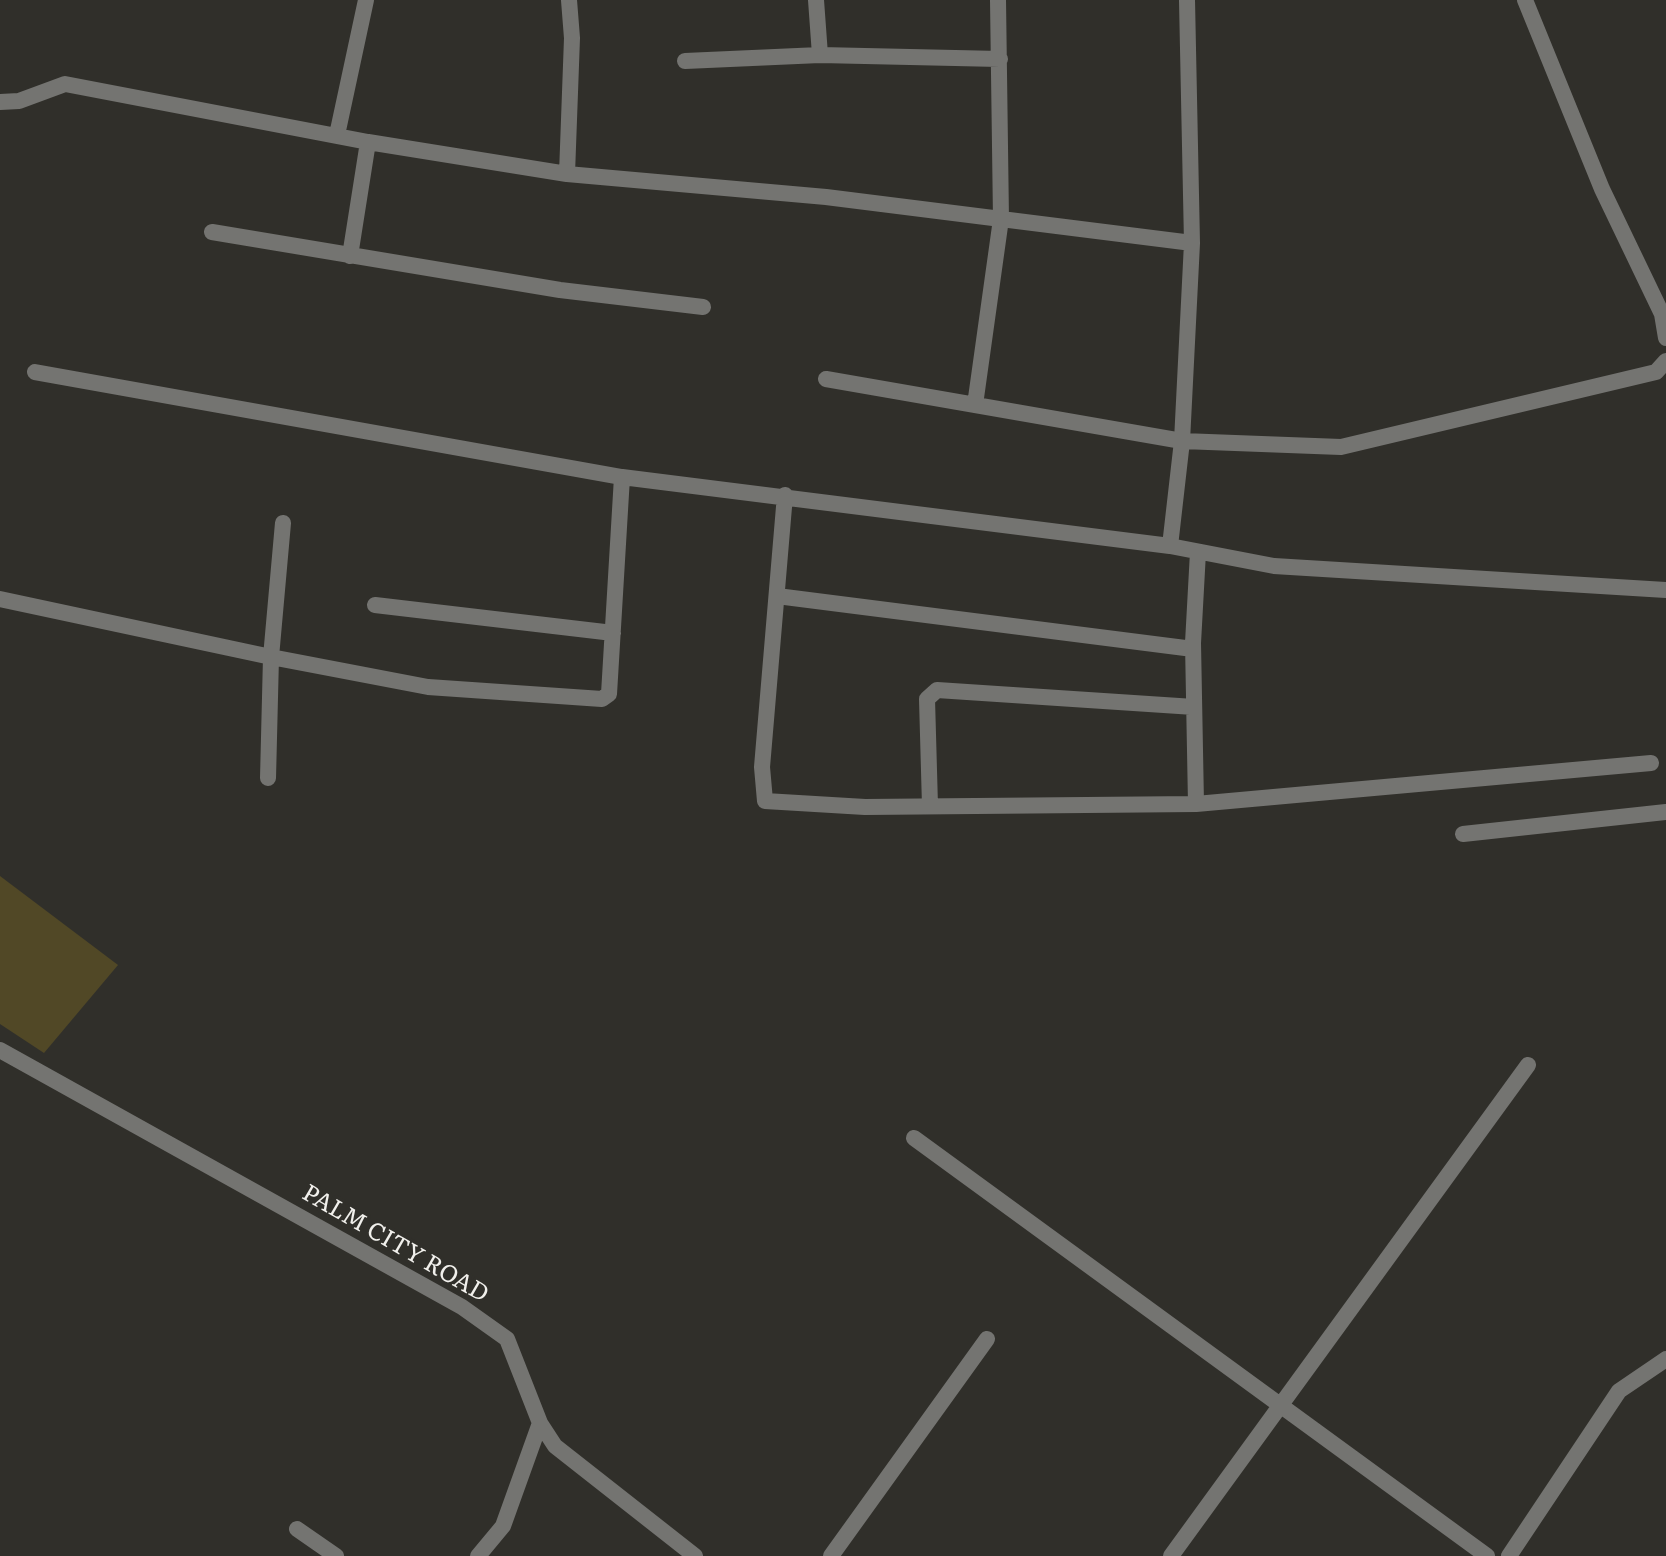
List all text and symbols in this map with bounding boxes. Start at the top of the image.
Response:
street label: PALM CITY ROAD [297,1179,493,1309]

